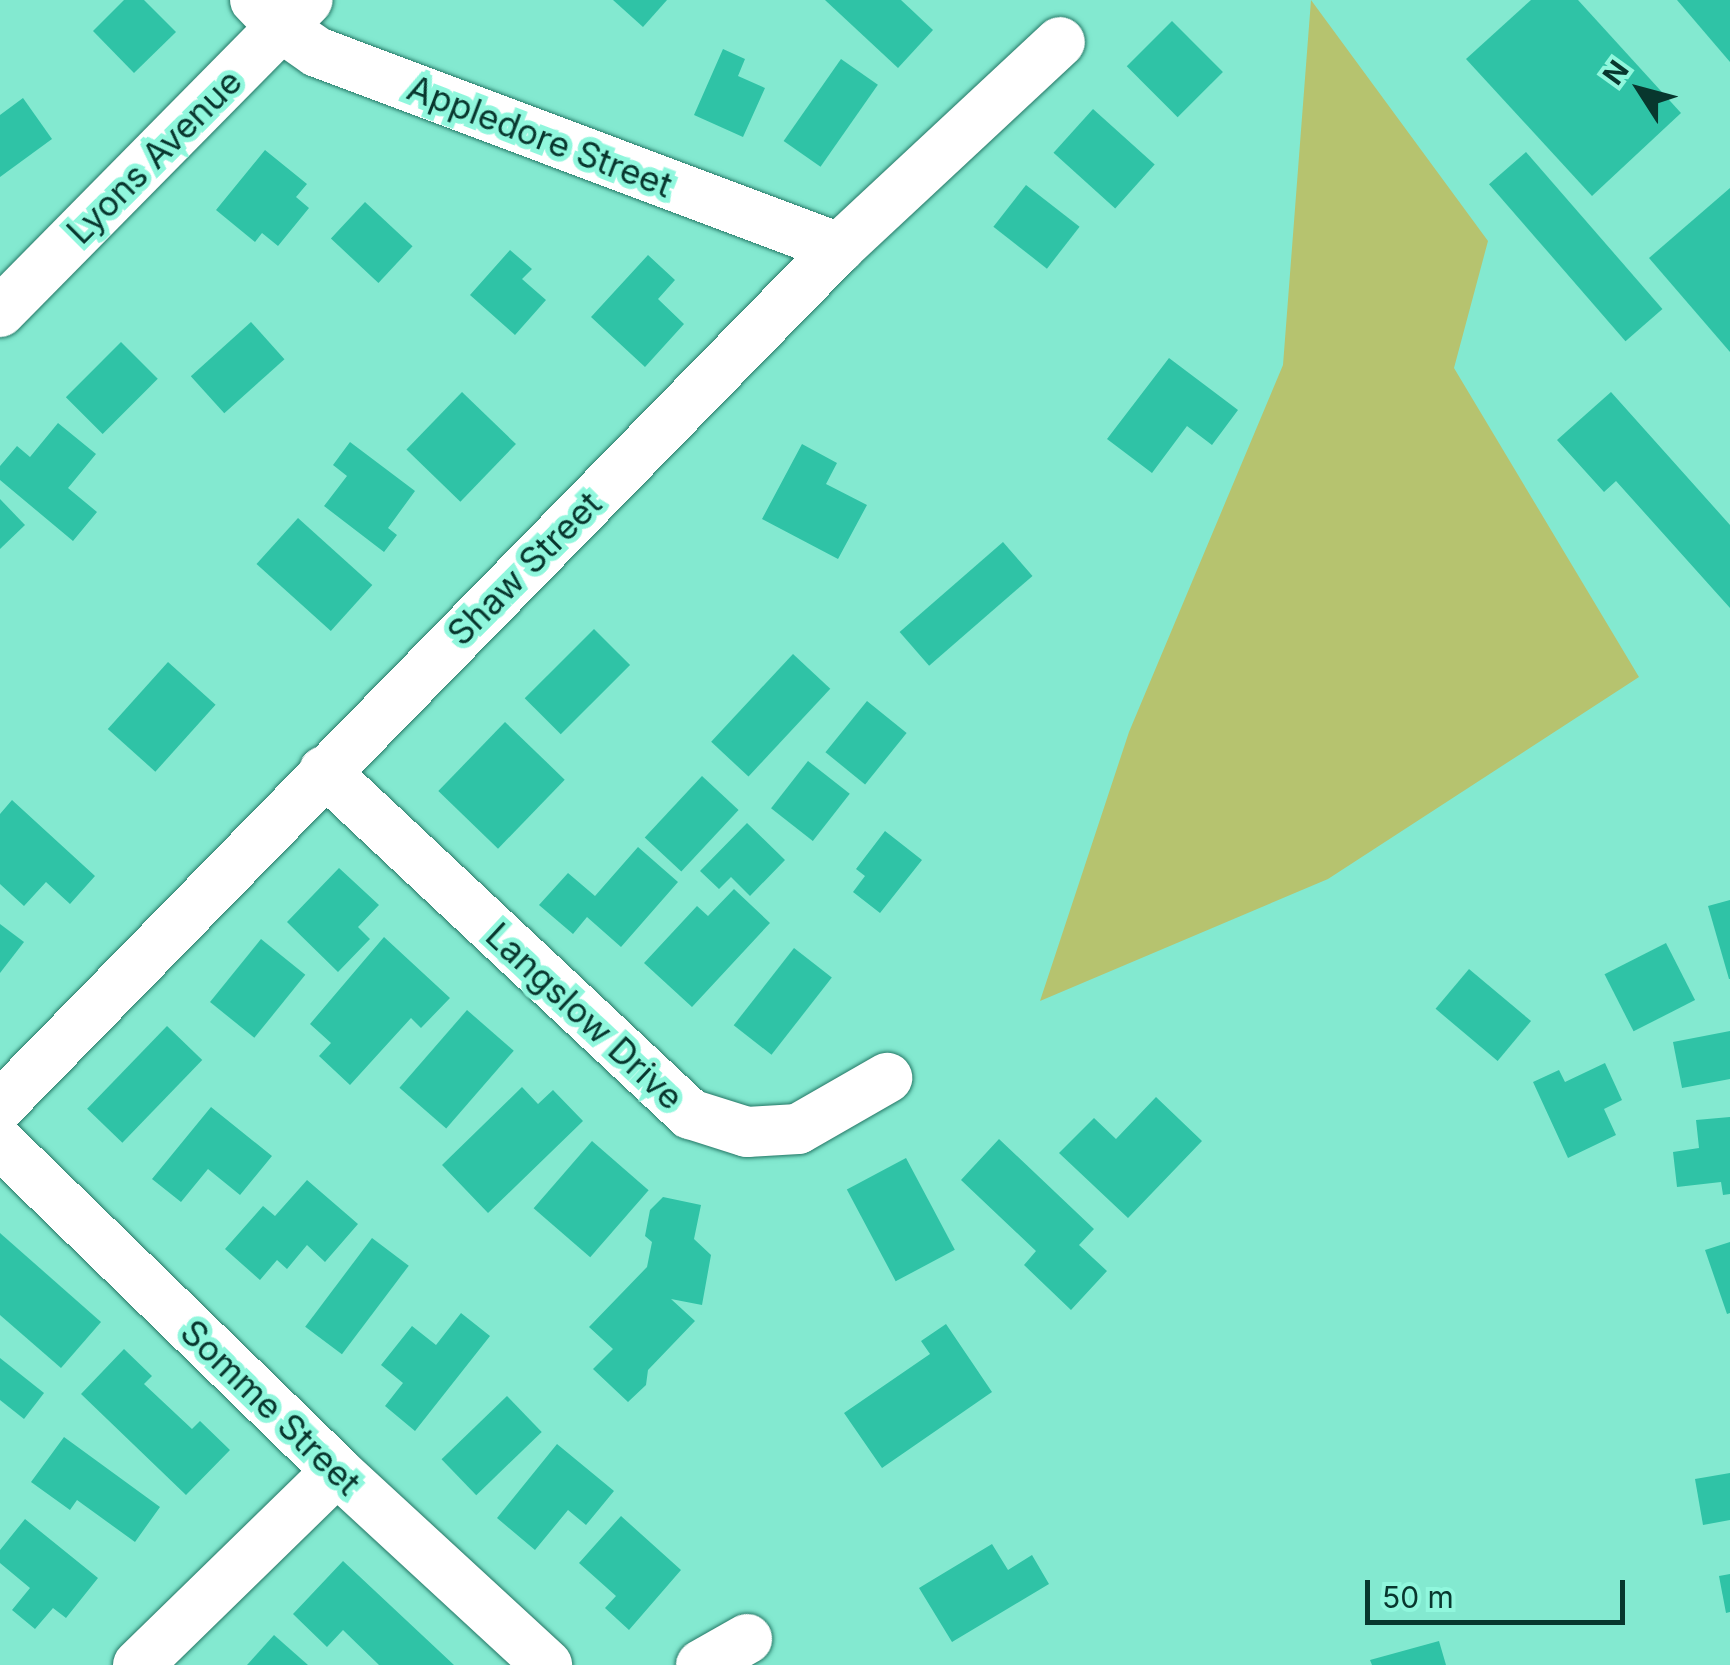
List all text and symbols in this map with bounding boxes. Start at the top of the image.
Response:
north arrow [1590,40,1690,140]
text: N [1596,54,1636,91]
street label: Lyons Avenue [58,60,250,252]
street label: Appledore Street [402,66,678,206]
street label: Shaw Street [438,482,610,654]
street label: Langslow Drive [478,914,692,1118]
street label: Somme Street [172,1311,370,1503]
scale bar [1370,1560,1630,1622]
text: 50 m [1382,1579,1454,1615]

